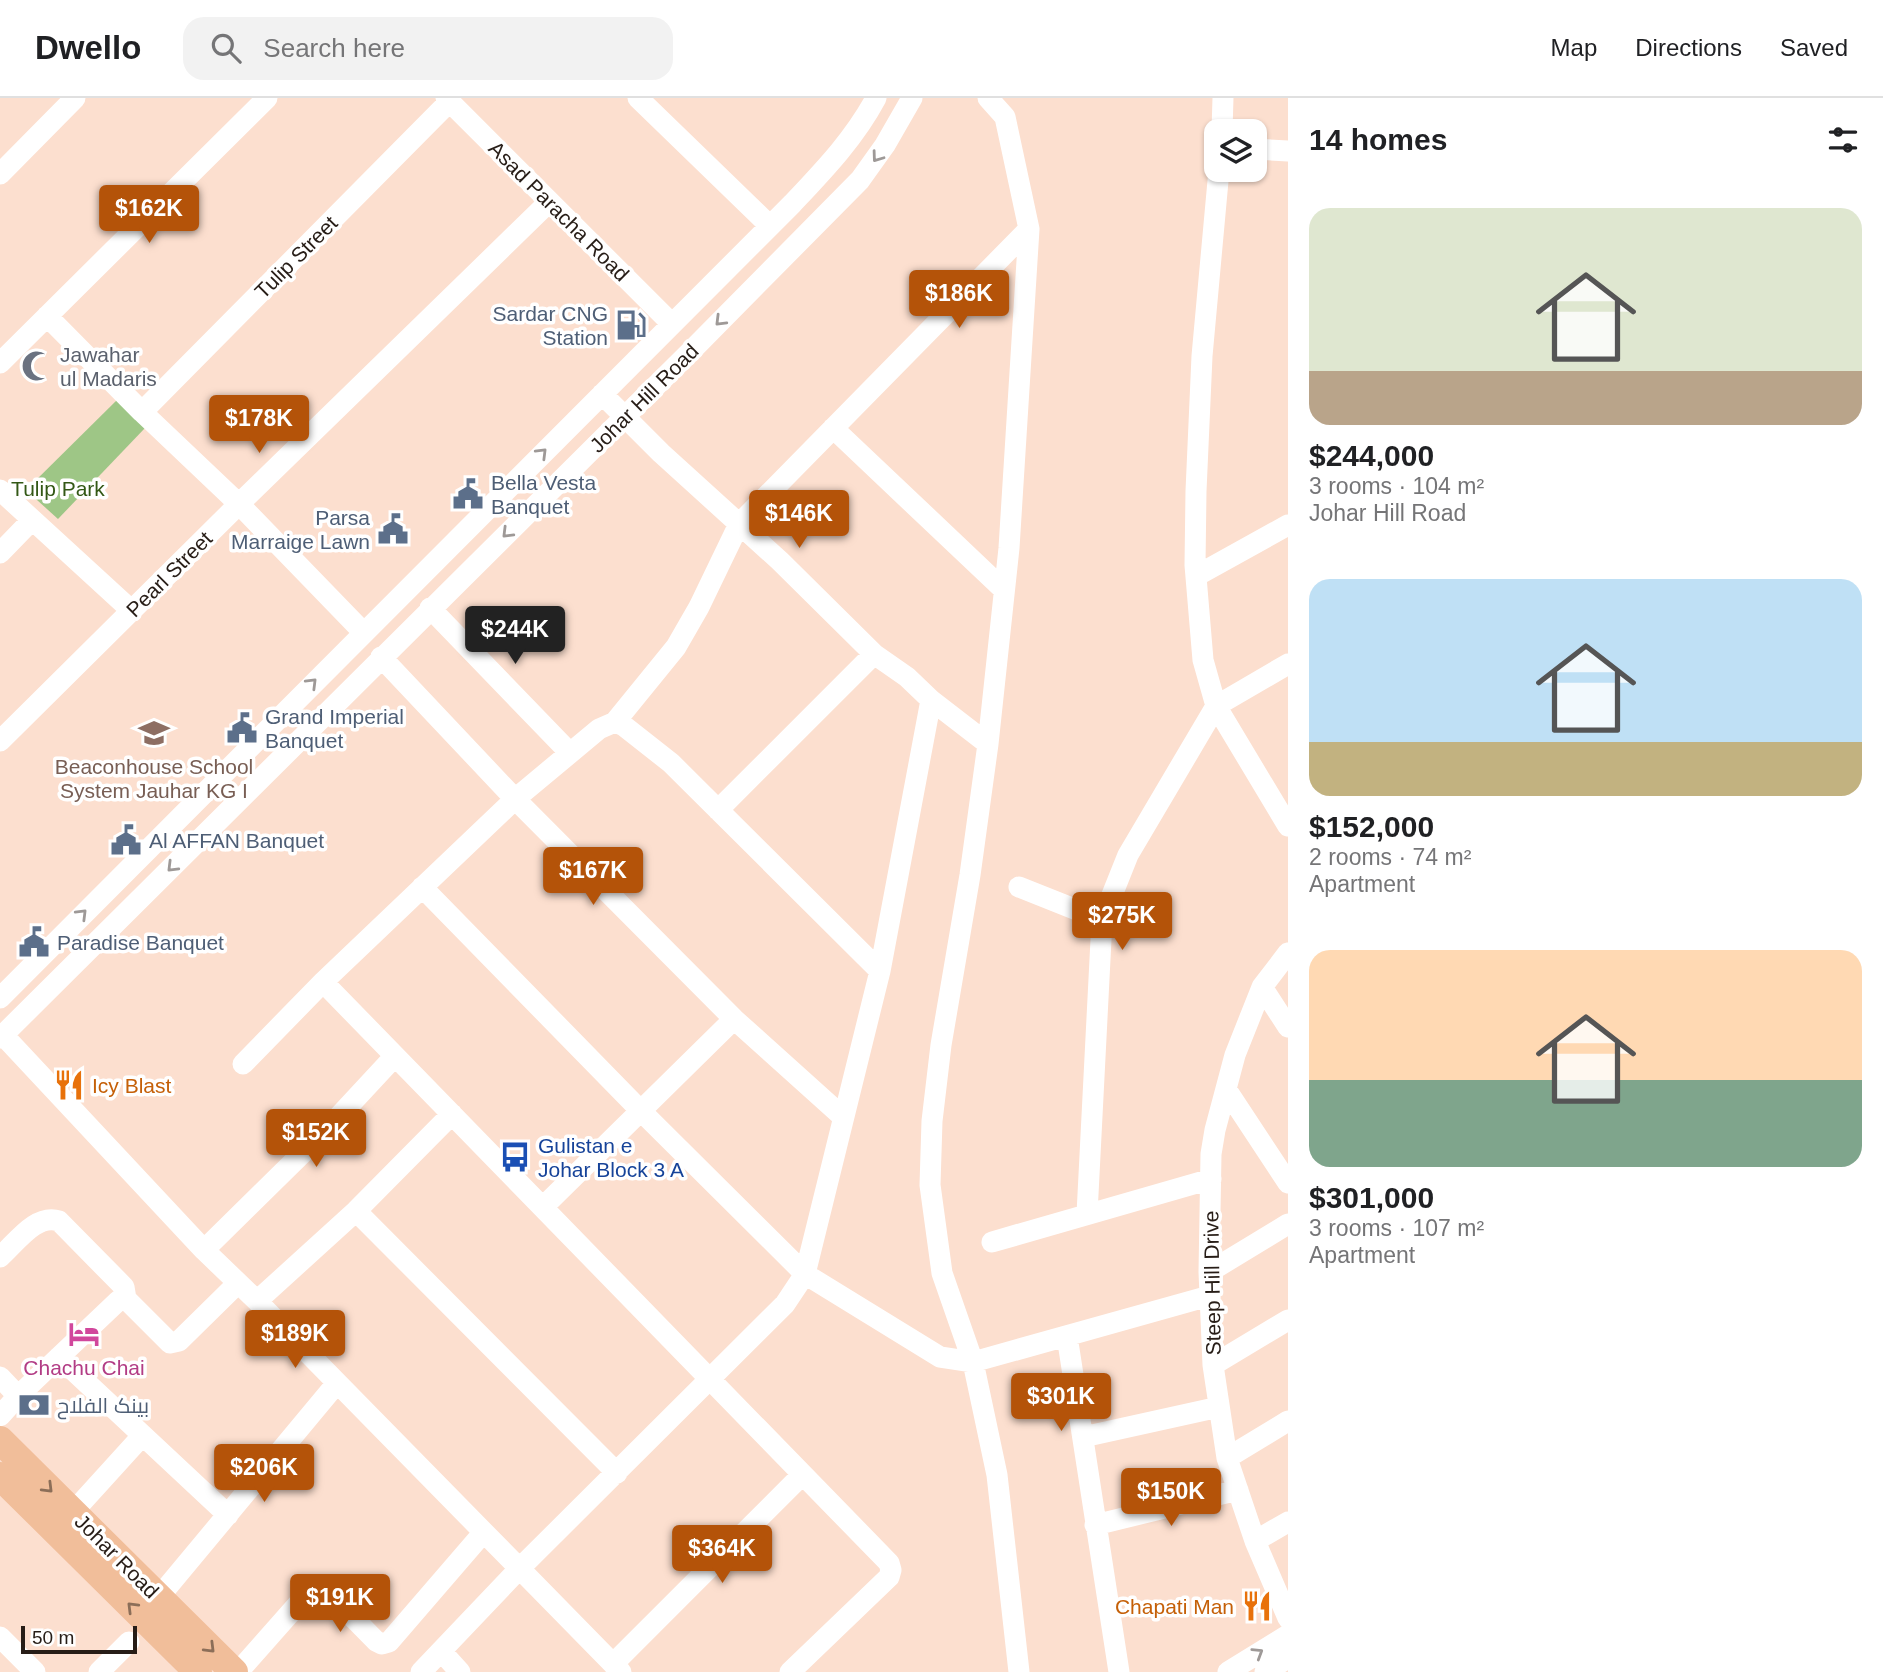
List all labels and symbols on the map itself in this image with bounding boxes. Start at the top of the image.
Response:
street label: Asad Paracha Road [484,136,634,286]
one-way arrow [873,149,885,161]
pin: $162K [100,186,198,245]
street label: Tulip Street [250,211,342,303]
pin: $186K [910,271,1008,330]
place label: Sardar CNG Station [492,302,608,349]
fuel station icon: Sardar CNG Station [614,308,648,342]
one-way arrow [716,313,729,326]
street label: Johar Hill Road [585,339,703,457]
place label: Jawahar ul Madaris [60,343,157,390]
mosque icon: Jawahar ul Madaris [20,349,54,383]
pin: $178K [210,396,308,455]
one-way arrow [534,449,547,462]
place label: Bella Vesta Banquet [491,471,596,518]
park label: Tulip Park [11,477,105,500]
public building icon: Bella Vesta Banquet [451,477,485,511]
pin: $146K [750,490,848,550]
place label: Parsa Marraige Lawn [231,506,370,553]
public building icon: Parsa Marraige Lawn [376,512,410,546]
one-way arrow [502,525,515,538]
street label: Pearl Street [122,527,216,621]
pin: $244K [466,606,564,666]
one-way arrow [303,678,316,691]
place label: Grand Imperial Banquet [265,705,404,752]
public building icon: Grand Imperial Banquet [225,711,259,745]
school or university icon: Beaconhouse School System Jauhar KG I [137,716,171,750]
place label: Beaconhouse School System Jauhar KG I [55,755,253,802]
public building icon: Al AFFAN Banquet [109,823,143,857]
place label: Al AFFAN Banquet [149,829,324,852]
pin: $167K [544,848,642,907]
one-way arrow [168,859,180,871]
pin: $275K [1073,892,1171,952]
one-way arrow [74,909,87,922]
public building icon: Paradise Banquet [17,925,51,959]
place label: Paradise Banquet [57,931,224,954]
restaurant icon: Icy Blast [52,1068,86,1102]
place label: Icy Blast [92,1074,172,1097]
pin: $152K [267,1110,365,1169]
place label: Gulistan e Johar Block 3 A [538,1134,684,1181]
bus stop icon: Gulistan e Johar Block 3 A [498,1140,532,1174]
street label: Steep Hill Drive [1199,1210,1225,1356]
pin: $189K [246,1310,344,1370]
hotel icon: Chachu Chai [67,1317,101,1351]
place label: Chachu Chai [23,1356,145,1379]
pin: $301K [1012,1374,1110,1433]
bank icon: بینک الفلاح [17,1388,51,1422]
place label: بینک الفلاح [57,1394,149,1420]
pin: $206K [215,1444,313,1504]
pin: $150K [1122,1468,1220,1528]
one-way arrow [40,1479,53,1492]
street label: Johar Road [70,1509,164,1603]
pin: $364K [673,1526,771,1585]
pin: $191K [291,1574,389,1634]
restaurant icon: Chapati Man [1240,1589,1274,1623]
place label: Chapati Man [1115,1595,1234,1618]
one-way arrow [127,1602,140,1615]
scale bar [21,1623,136,1655]
one-way arrow [201,1640,214,1653]
one-way arrow [1251,1649,1264,1662]

